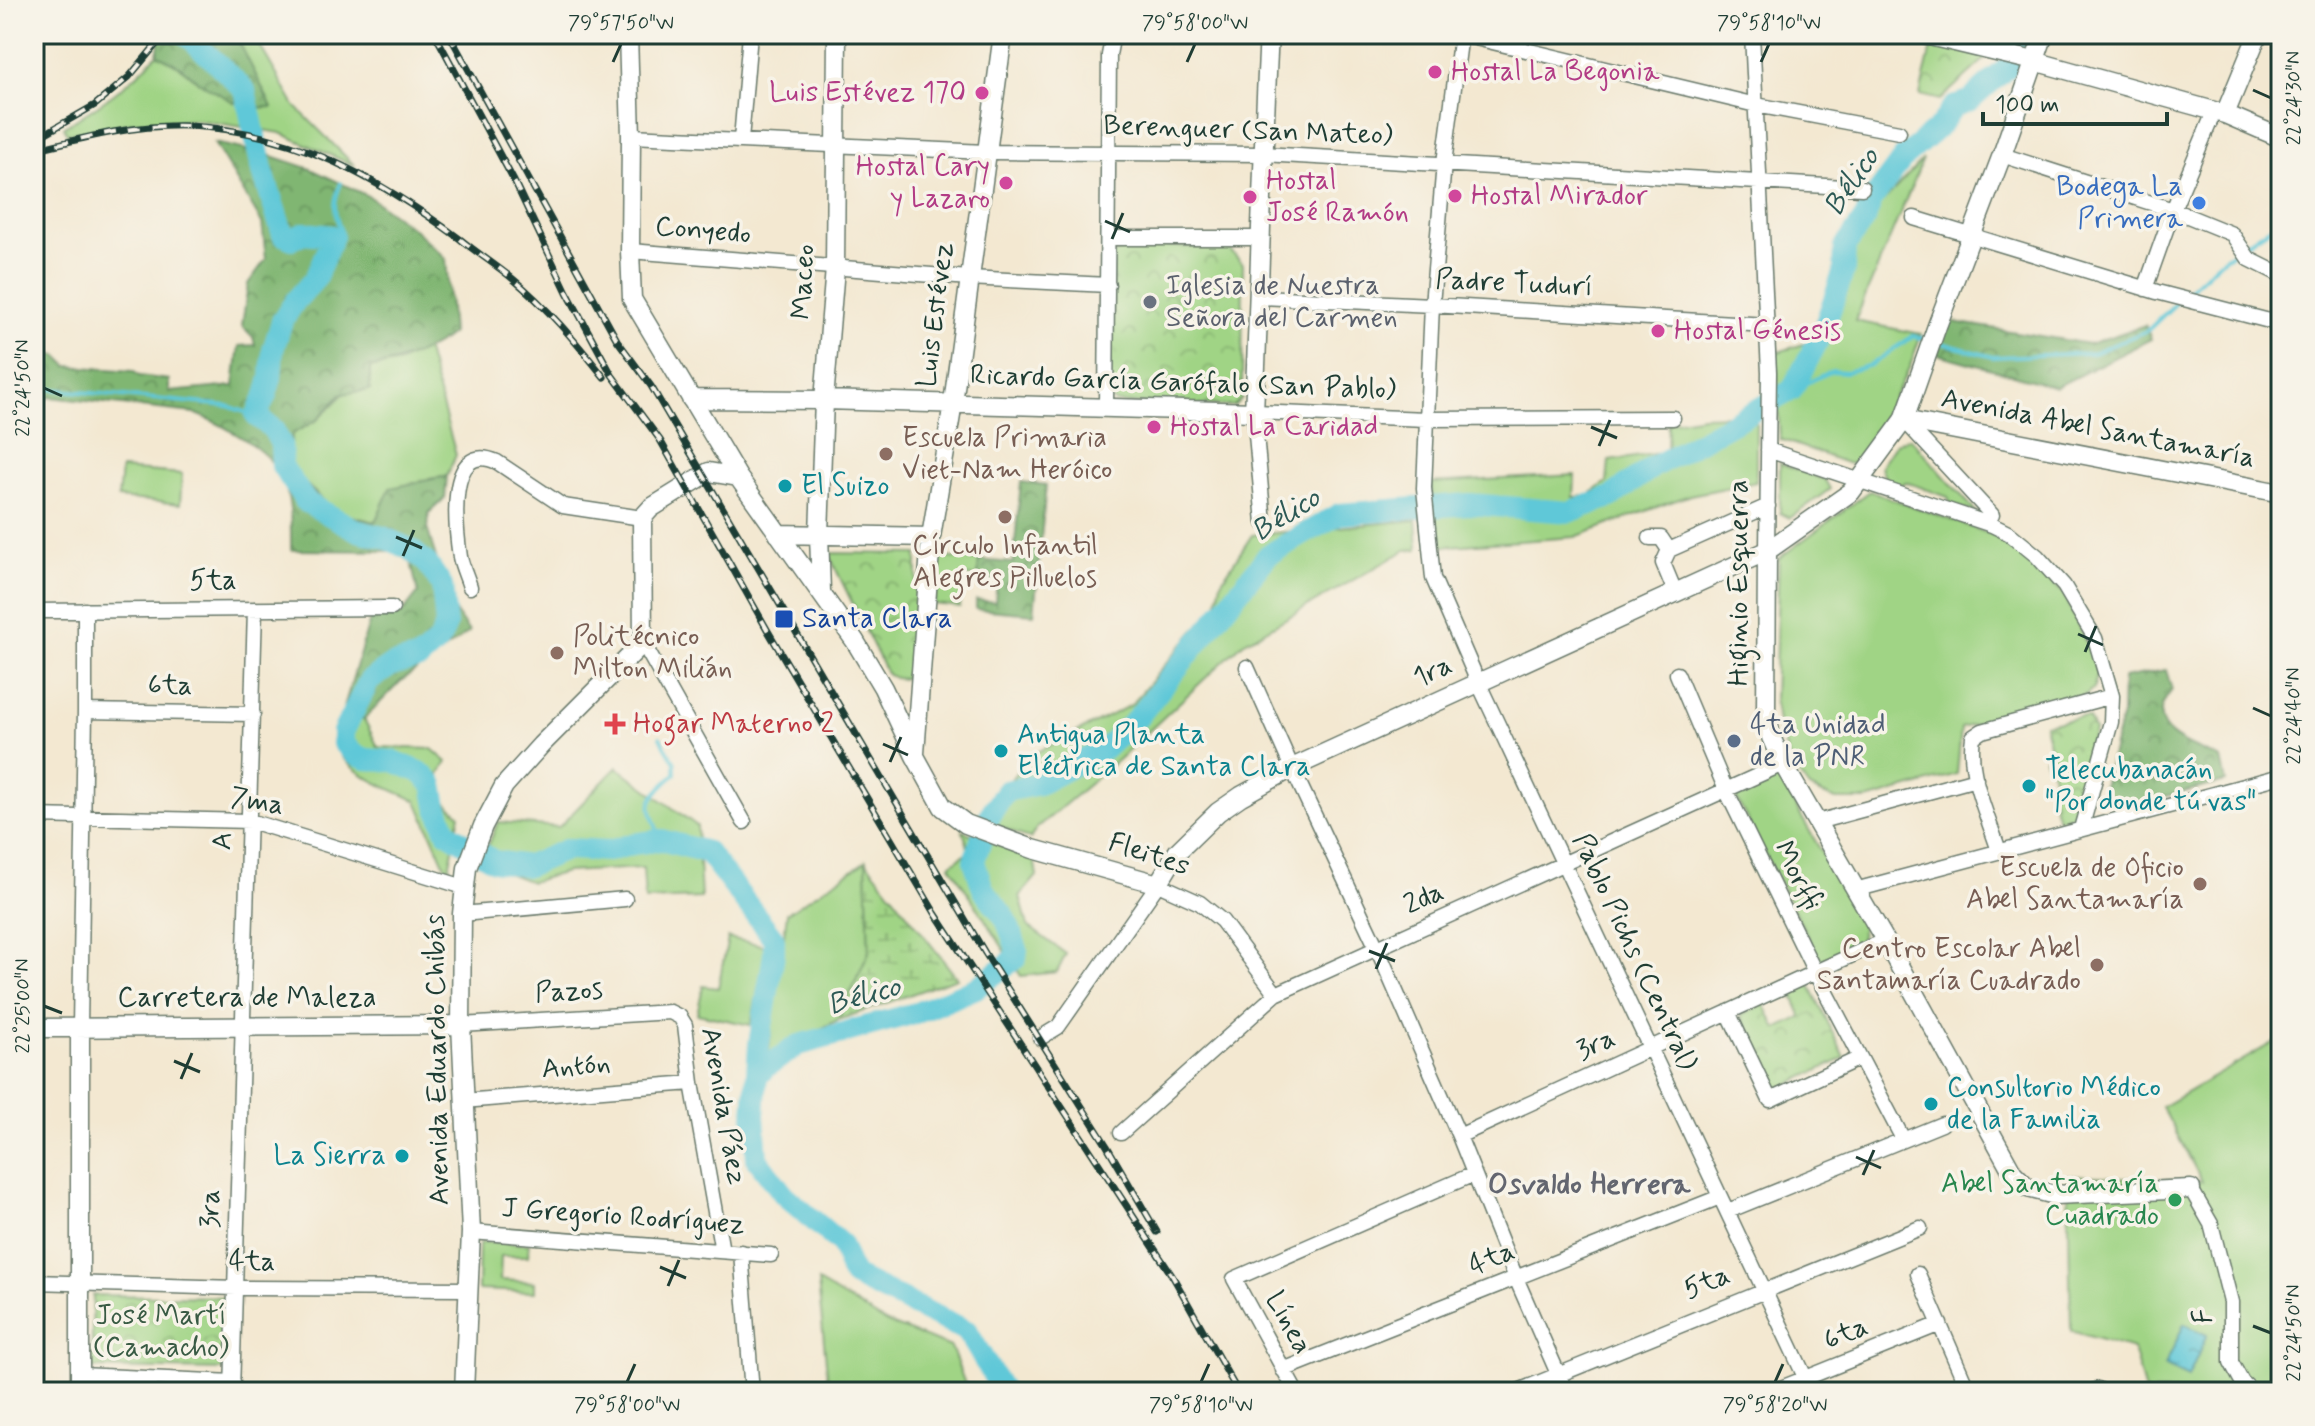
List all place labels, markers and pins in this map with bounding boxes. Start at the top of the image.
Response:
place label: Hostal La Begonia [1451,54,1660,91]
marker: Hostal La Begonia [1426,63,1444,81]
place label: Luis Estévez 170 [769,75,966,112]
marker: Luis Estévez 170 [973,84,991,102]
place label: Hostal Cary y Lazaro [856,149,990,218]
place label: Hostal José Ramón [1266,163,1409,232]
place label: Bodega La Primera [2056,169,2183,238]
marker: Hostal Cary y Lazaro [997,174,1015,192]
place label: Hostal Mirador [1471,178,1648,215]
marker: Hostal Mirador [1446,187,1464,205]
marker: Hostal José Ramón [1241,188,1259,206]
marker: Bodega La Primera [2190,194,2208,212]
place label: Iglesia de Nuestra Señora del Carmen [1166,268,1398,337]
marker: Iglesia de Nuestra Señora del Carmen [1141,293,1159,311]
place label: Hostal Génesis [1674,313,1841,350]
marker: Hostal Génesis [1649,322,1667,340]
place label: Hostal La Caridad [1170,409,1378,446]
marker: Hostal La Caridad [1145,418,1163,436]
place label: Escuela Primaria Viet-Nam Heróico [902,420,1113,489]
marker: Escuela Primaria Viet-Nam Heróico [877,445,895,463]
place label: El Suizo [801,468,889,505]
marker: El Suizo [776,477,794,495]
marker: Círculo Infantil Alegres Pilluelos [996,508,1014,526]
place label: Círculo Infantil Alegres Pilluelos [912,528,1098,600]
place label: Santa Clara [802,601,952,638]
marker: Santa Clara [773,608,795,630]
place label: Politécnico Milton Milián [573,619,732,688]
marker: Politécnico Milton Milián [548,644,566,662]
place label: Hogar Materno 2 [633,706,835,746]
place label: 4ta Unidad de la PNR [1750,707,1886,776]
marker: Hogar Materno 2 [604,713,626,735]
place label: Antigua Planta Eléctrica de Santa Clara [1017,717,1311,786]
marker: 4ta Unidad de la PNR [1725,732,1743,750]
marker: Antigua Planta Eléctrica de Santa Clara [992,742,1010,760]
place label: Telecubanacán "Por donde tú vas" [2045,752,2256,821]
marker: Telecubanacán "Por donde tú vas" [2020,777,2038,795]
place label: Escuela de Oficio Abel Santamaría [1966,850,2184,919]
marker: Escuela de Oficio Abel Santamaría [2191,875,2209,893]
place label: Centro Escolar Abel Santamaría Cuadrado [1817,931,2081,1000]
marker: Centro Escolar Abel Santamaría Cuadrado [2088,956,2106,974]
place label: Consultorio Médico de la Familia [1947,1070,2161,1139]
marker: Consultorio Médico de la Familia [1922,1095,1940,1113]
place label: La Sierra [274,1138,386,1175]
marker: La Sierra [393,1147,411,1165]
place label: Abel Santamaría Cuadrado [1941,1166,2159,1235]
marker: Abel Santamaría Cuadrado [2166,1191,2184,1209]

